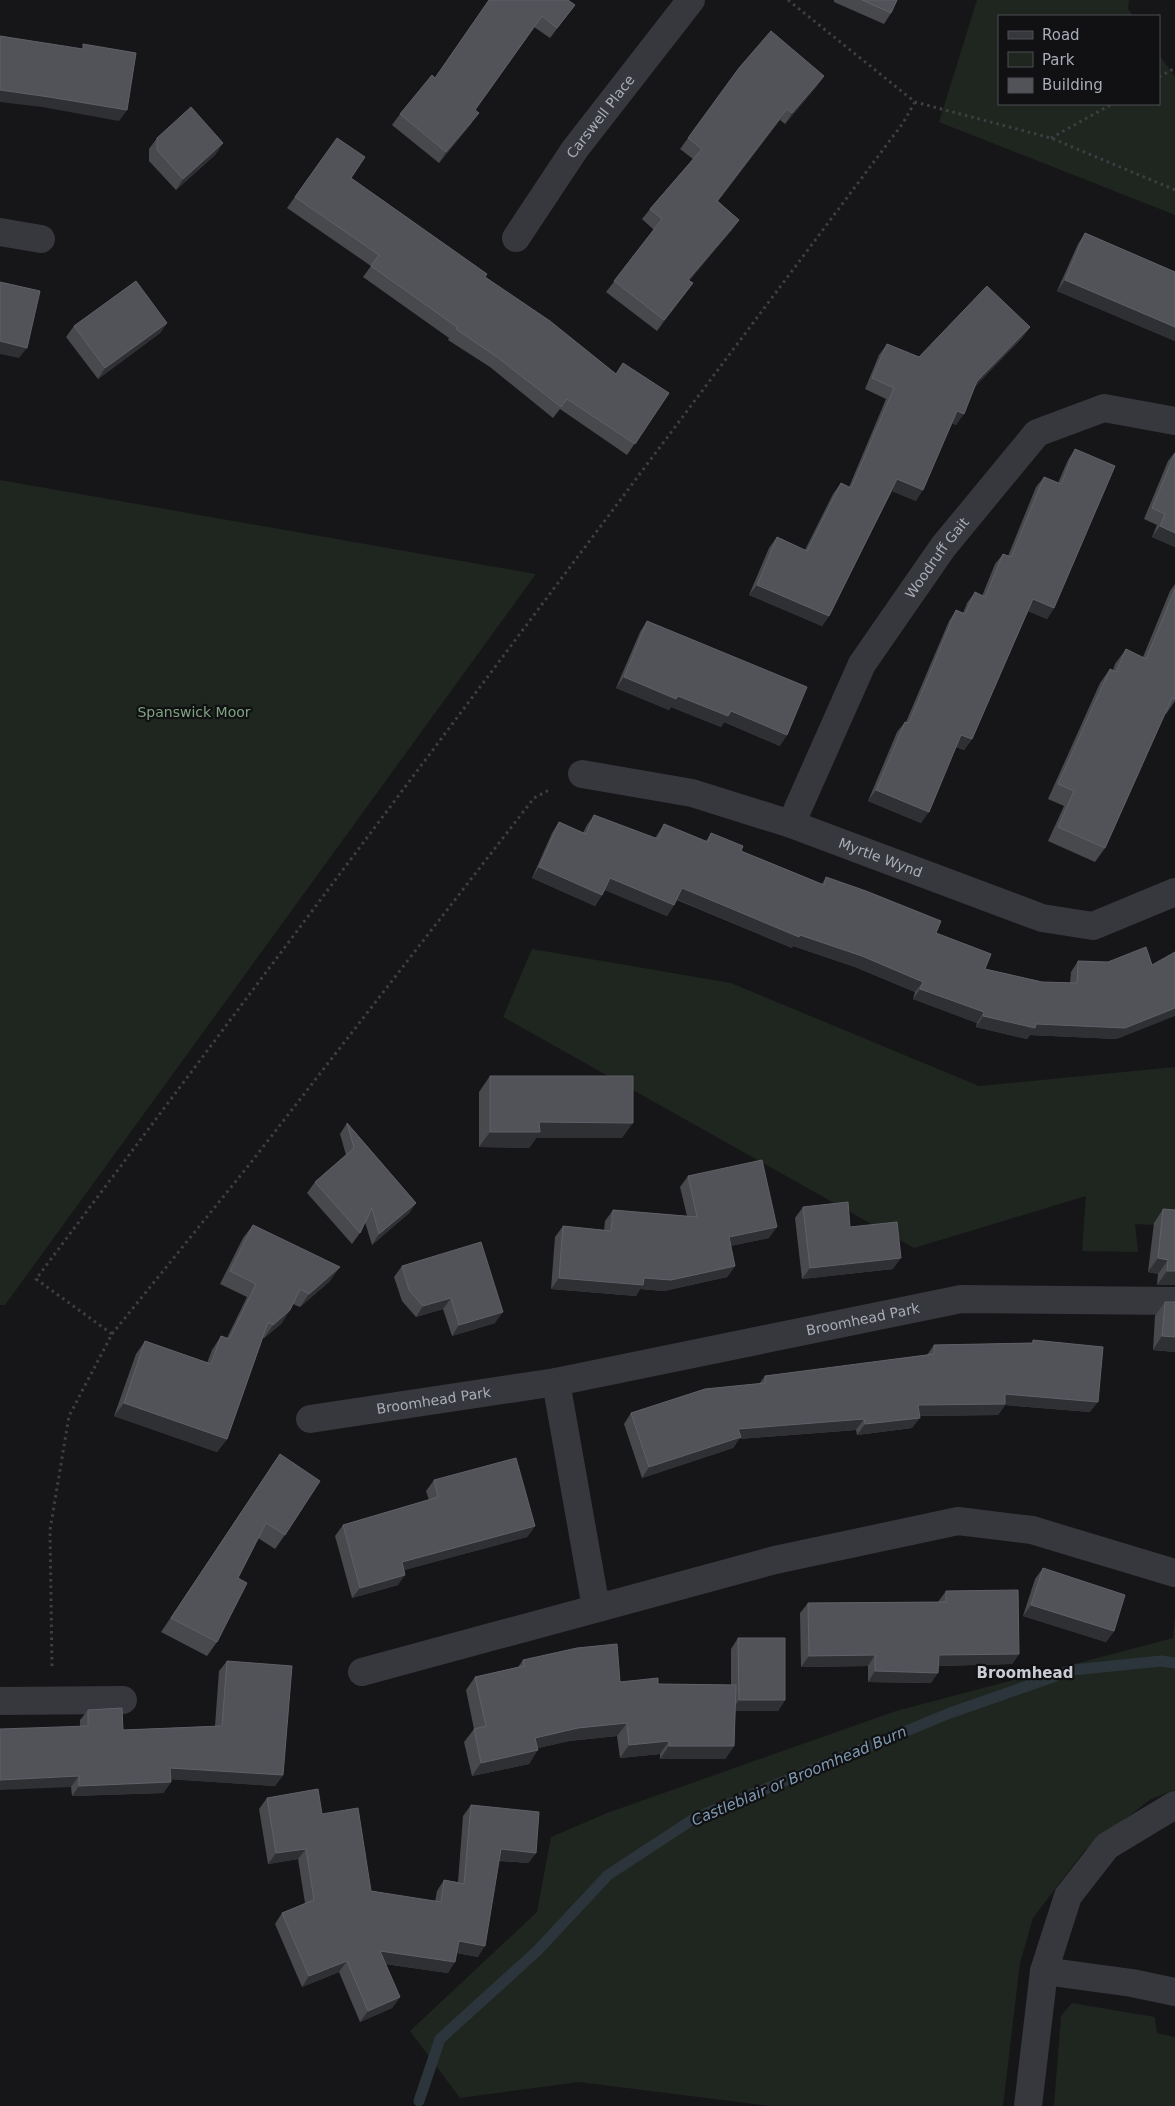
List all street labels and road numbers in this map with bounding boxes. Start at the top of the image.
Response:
street label: Carswell Place [563,72,638,161]
street label: Woodruff Gait [902,514,972,601]
street label: Myrtle Wynd [836,835,925,881]
street label: Broomhead Park [805,1299,922,1339]
street label: Broomhead Park [375,1384,493,1417]

